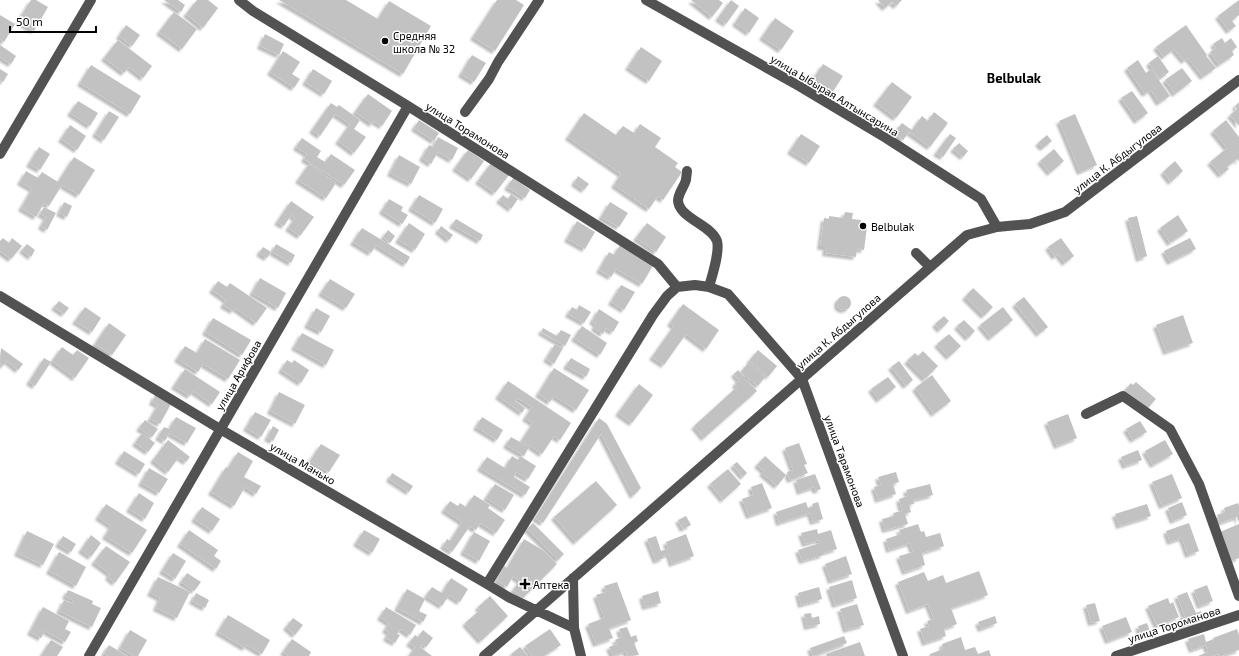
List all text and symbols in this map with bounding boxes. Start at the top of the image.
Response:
scale bar [10,8,96,34]
text: 50 m [16,14,43,28]
place label: Средняя школа № 32 [393,29,455,55]
marker: Средняя школа № 32 [380,36,390,46]
street label: улица Ыбырая Алтынсарина [768,52,901,139]
district label: Belbulak [987,70,1042,86]
street label: улица Торамонова [423,99,512,162]
street label: улица К. Абдыгулова [1070,120,1164,196]
place label: Belbulak [871,220,915,233]
marker: Belbulak [858,221,868,231]
street label: улица К. Абдыгулова [793,291,883,372]
street label: улица Арифова [213,337,264,413]
street label: улица Тарамонова [821,413,868,509]
street label: улица Манько [268,439,338,488]
place label: Аптека [533,578,569,591]
marker: Аптека [520,579,530,589]
street label: улица Тороманова [1126,603,1222,646]

